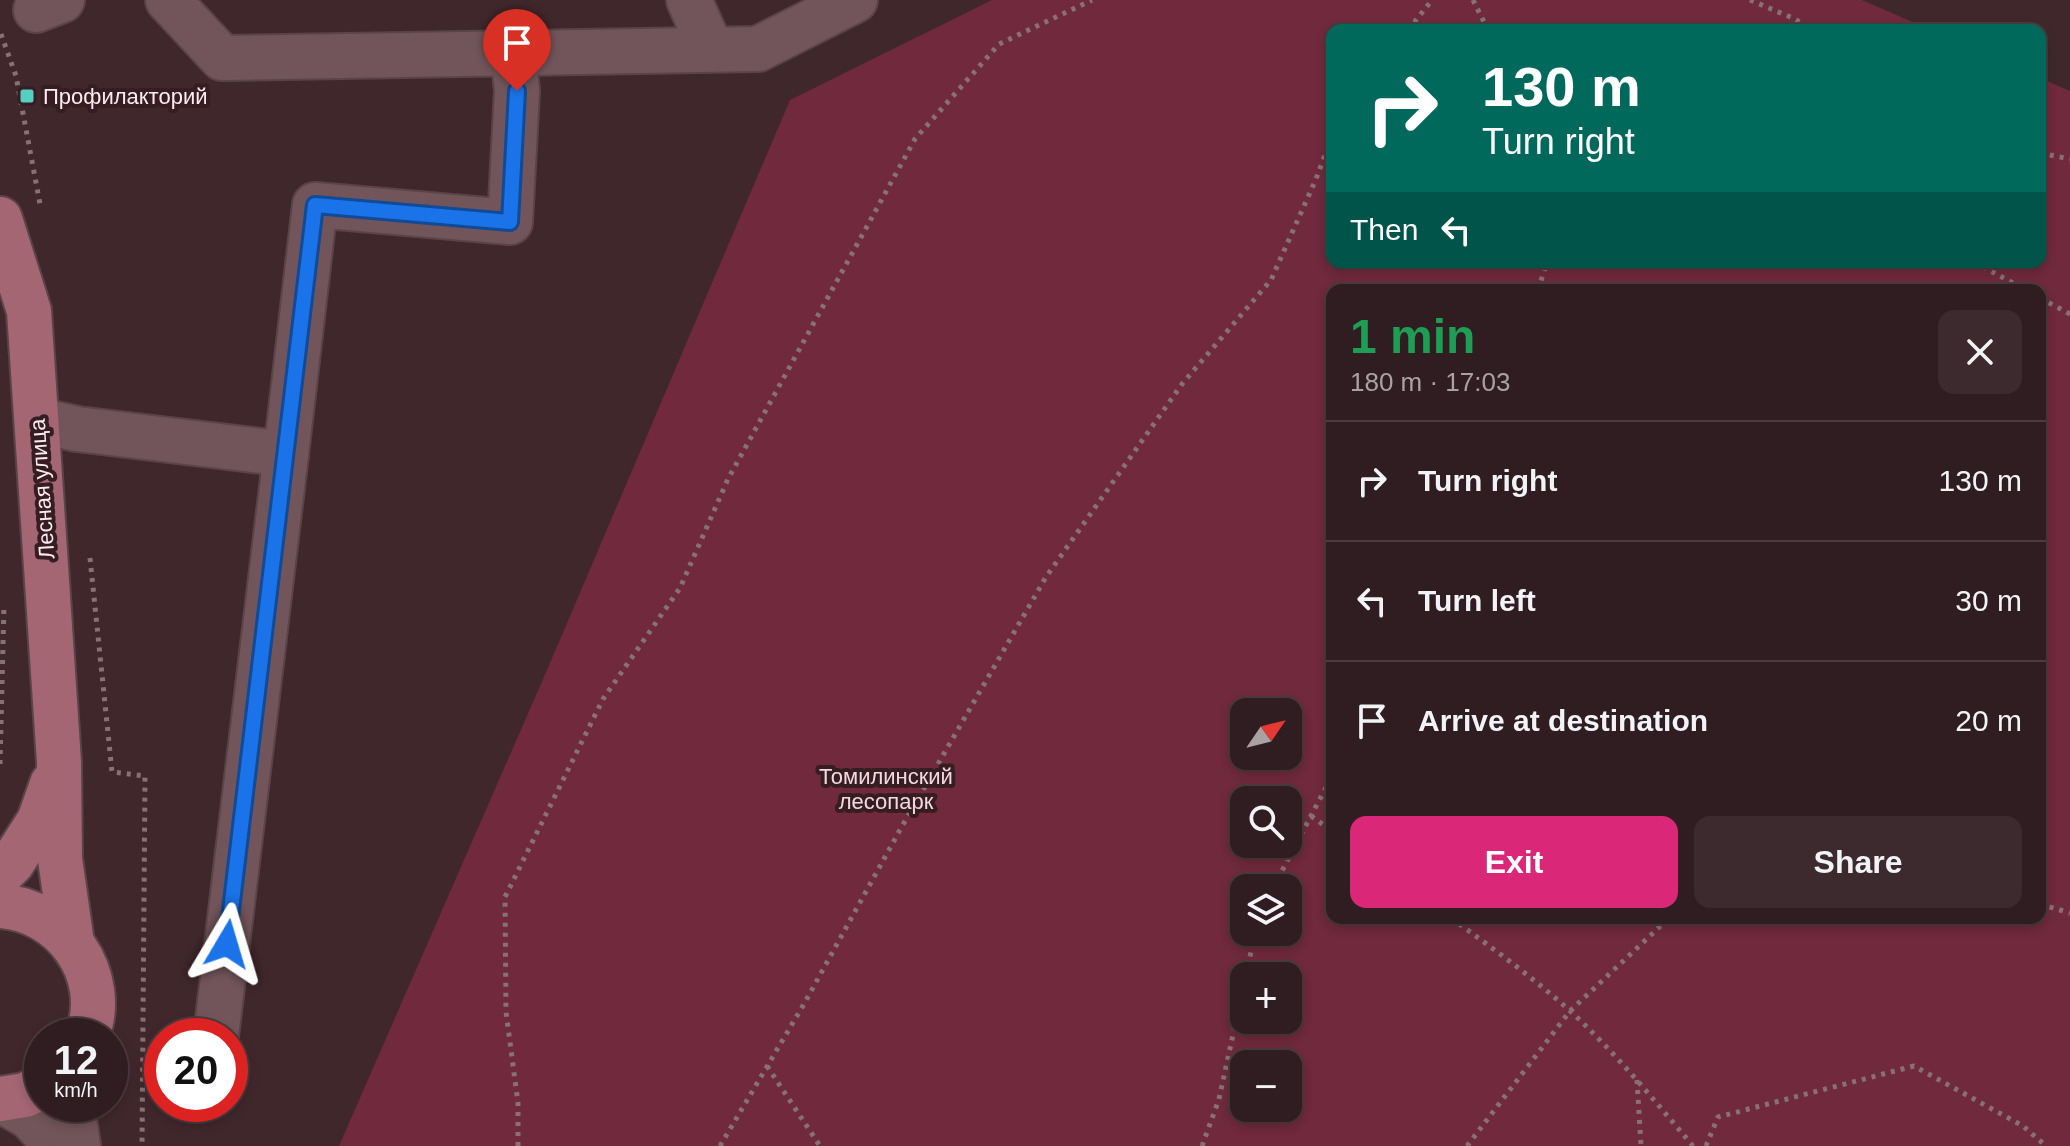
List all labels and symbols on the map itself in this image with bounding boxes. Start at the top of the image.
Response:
pin [483,9,551,91]
place label: Профилакторий [43,84,208,109]
marker: Профилакторий [18,87,36,105]
street label: Лесная улица [25,417,59,560]
north arrow [1230,698,1302,770]
park label: Томилинский лесопарк [819,764,953,814]
position arrow [185,902,269,986]
speed limit sign: 20 [144,1018,248,1122]

